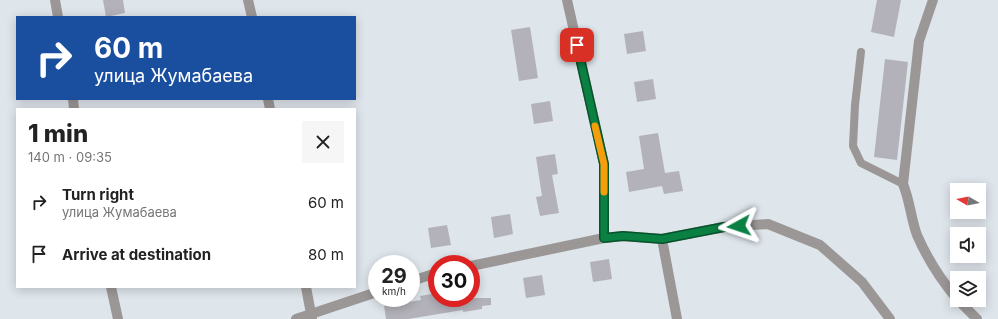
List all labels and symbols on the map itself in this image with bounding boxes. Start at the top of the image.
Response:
pin [560,28,594,62]
north arrow [950,183,986,219]
position arrow [718,205,760,247]
speed limit sign: 30 [428,255,480,307]

